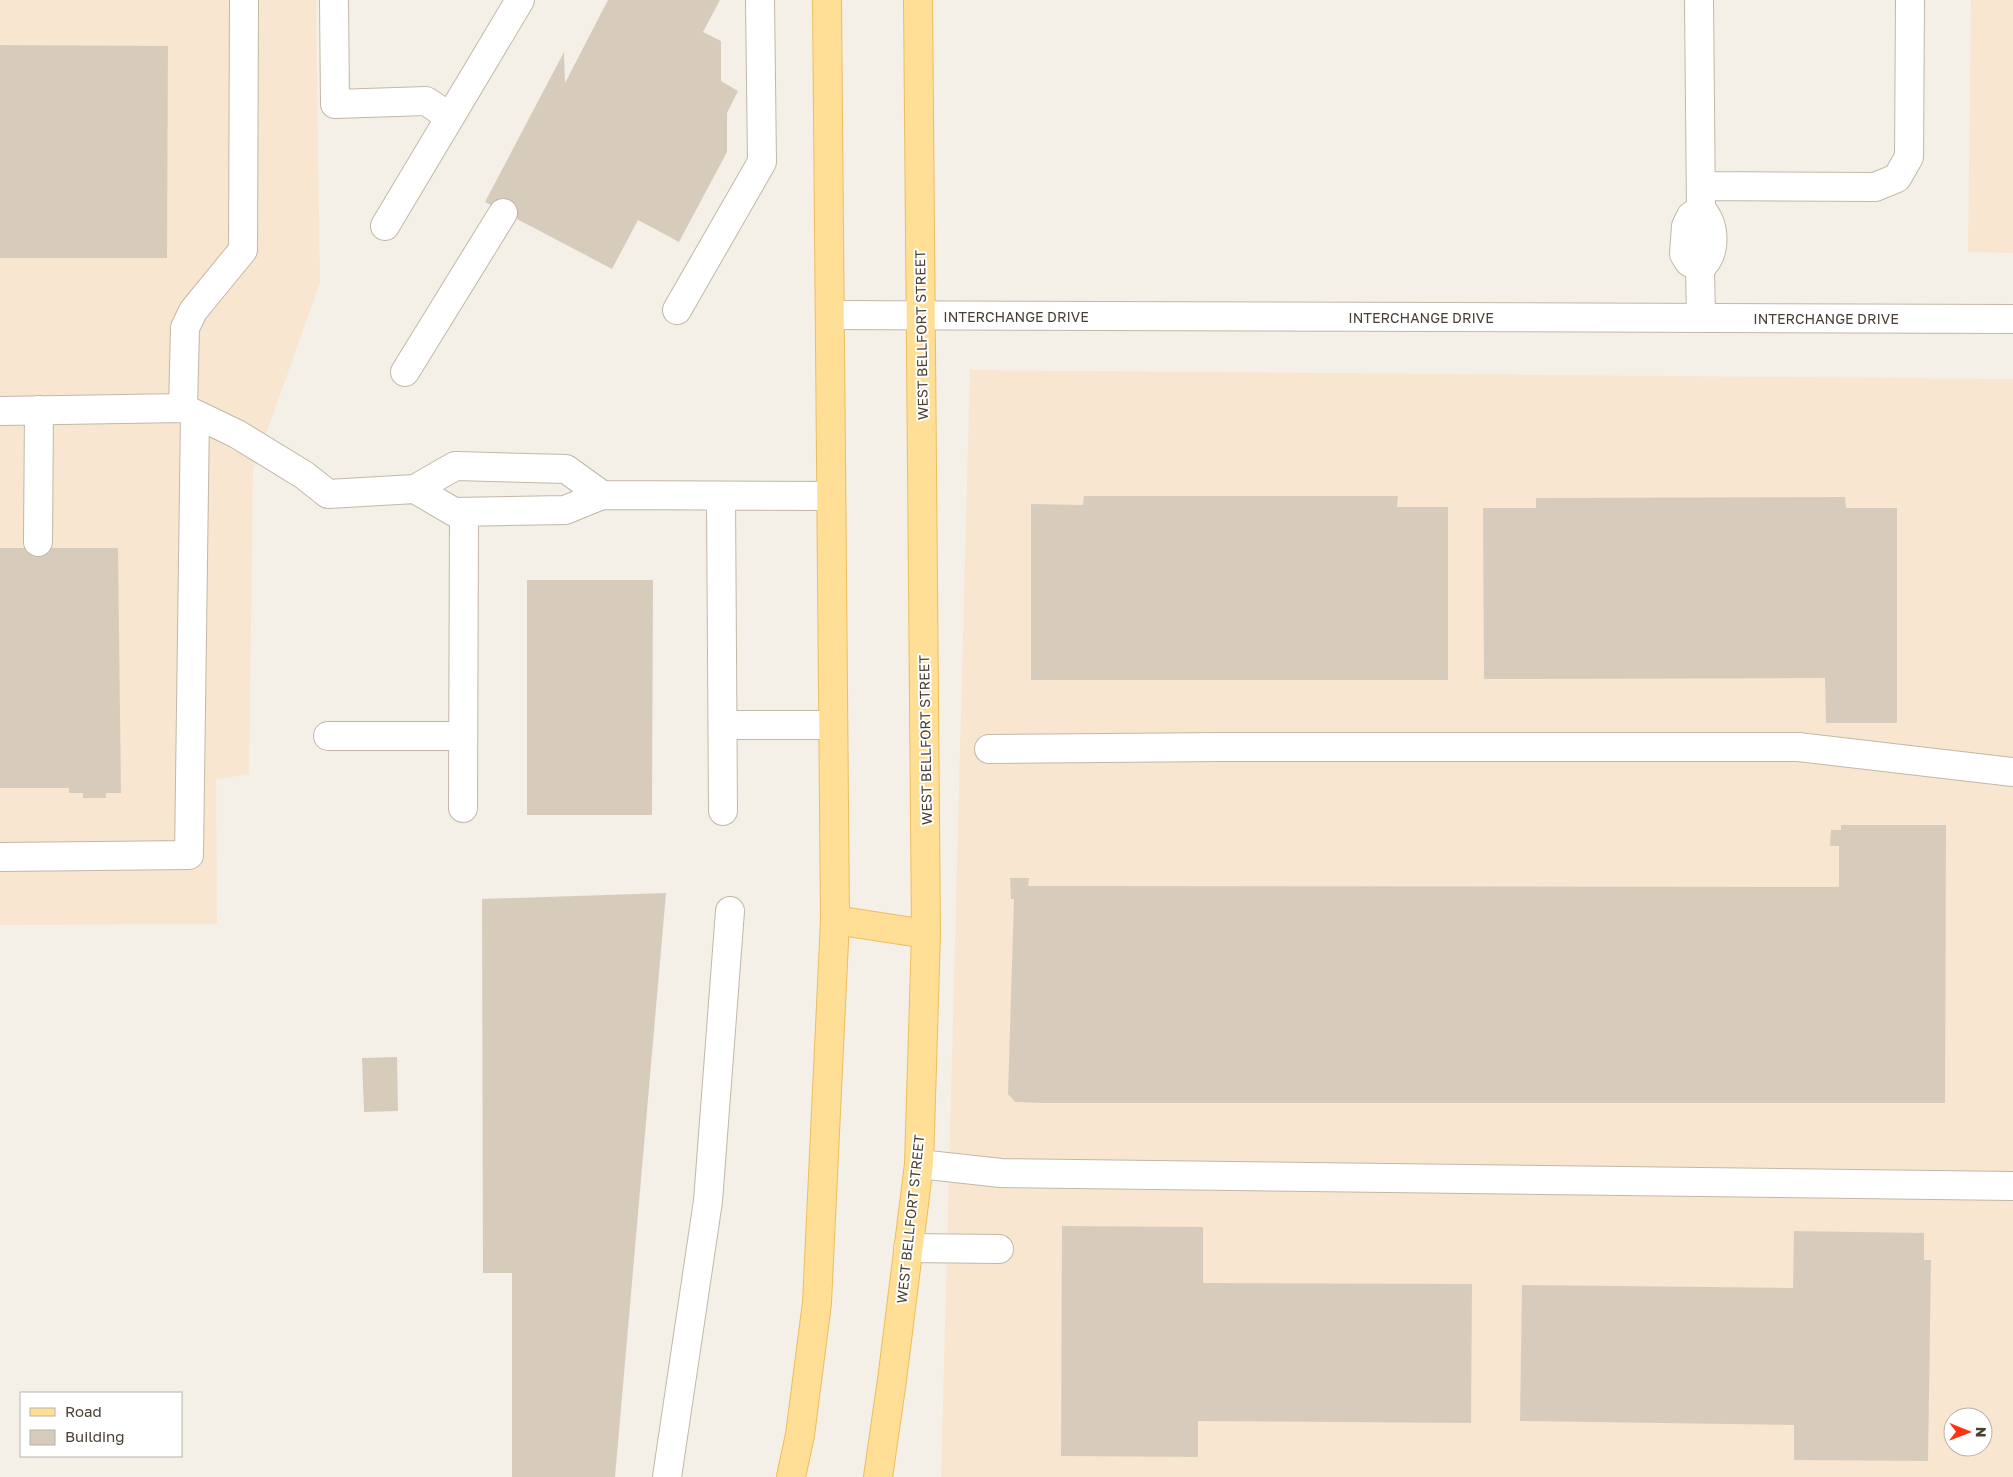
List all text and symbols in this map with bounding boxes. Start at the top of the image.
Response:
street label: WEST BELLFORT STREET [911,250,931,420]
street label: INTERCHANGE DRIVE [943,308,1089,325]
street label: INTERCHANGE DRIVE [1348,309,1494,326]
street label: INTERCHANGE DRIVE [1753,310,1899,327]
street label: WEST BELLFORT STREET [915,655,935,825]
street label: WEST BELLFORT STREET [893,1133,927,1304]
legend [20,1392,182,1457]
text: Road [65,1402,102,1420]
north arrow [1943,1407,1993,1457]
text: Building [65,1427,125,1445]
text: N [1973,1427,1990,1438]

